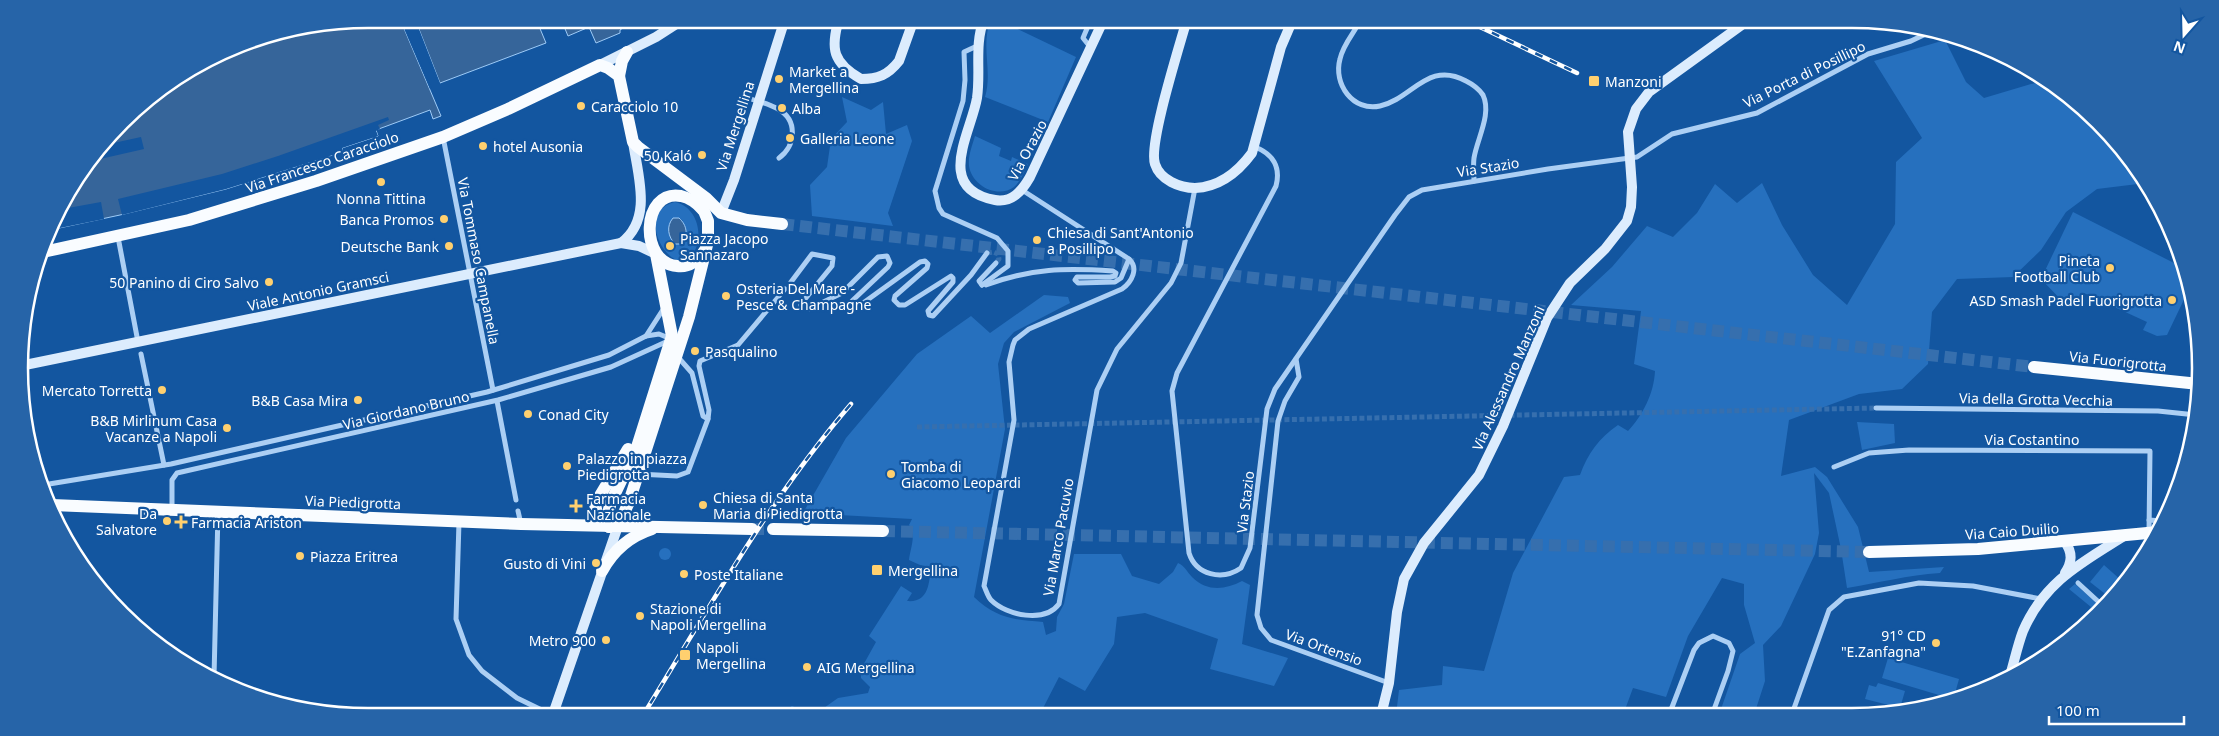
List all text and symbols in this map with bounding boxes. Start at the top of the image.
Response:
north arrow [2159,10,2209,60]
street label: Via Porta di Posillipo [1740,36,1868,112]
text: N [2171,37,2188,59]
place label: Market a Mergellina [789,62,859,97]
place label: Manzoni [1605,72,1662,91]
marker: Market a Mergellina [773,73,785,85]
marker: Manzoni [1587,74,1601,88]
street label: Via Mergellina [712,79,758,173]
place label: Caracciolo 10 [591,97,678,116]
place label: Alba [792,99,821,118]
marker: Caracciolo 10 [575,100,587,112]
marker: Alba [776,102,788,114]
street label: Via Orazio [1003,116,1051,184]
street label: Via Francesco Caracciolo [243,127,401,197]
place label: Galleria Leone [800,129,894,148]
marker: Galleria Leone [784,132,796,144]
place label: hotel Ausonia [493,137,583,156]
marker: hotel Ausonia [477,140,489,152]
place label: 50 Kaló [644,146,692,165]
marker: 50 Kaló [696,149,708,161]
street label: Via Stazio [1456,153,1520,181]
marker: Nonna Tittina [375,176,387,188]
street label: Via Tommaso Campanella [454,176,504,346]
place label: Nonna Tittina [336,189,426,208]
place label: Banca Promos [339,210,434,229]
marker: Banca Promos [438,213,450,225]
place label: Chiesa di Sant'Antonio a Posillipo [1047,223,1194,258]
place label: Piazza Jacopo Sannazaro [680,229,769,264]
marker: Chiesa di Sant'Antonio a Posillipo [1031,234,1043,246]
place label: Deutsche Bank [340,237,440,256]
marker: Deutsche Bank [443,240,455,252]
marker: Piazza Jacopo Sannazaro [664,240,676,252]
place label: Pineta Football Club [2014,251,2100,286]
marker: Pineta Football Club [2104,262,2116,274]
street label: Viale Antonio Gramsci [246,267,390,315]
place label: 50 Panino di Ciro Salvo [109,273,259,292]
marker: 50 Panino di Ciro Salvo [263,276,275,288]
place label: Osteria Del Mare - Pesce & Champagne [736,279,871,314]
marker: Osteria Del Mare - Pesce & Champagne [720,290,732,302]
place label: ASD Smash Padel Fuorigrotta [1969,291,2162,310]
marker: ASD Smash Padel Fuorigrotta [2166,294,2178,306]
street label: Via Alessandro Manzoni [1467,303,1549,453]
place label: Pasqualino [705,342,778,361]
marker: Pasqualino [689,345,701,357]
street label: Via Fuorigrotta [2068,346,2168,376]
place label: Mercato Torretta [42,381,152,400]
marker: Mercato Torretta [156,384,168,396]
street label: Via Giordano Bruno [341,386,471,434]
street label: Via della Grotta Vecchia [1959,388,2113,410]
place label: B&B Casa Mira [251,391,348,410]
marker: B&B Casa Mira [352,394,364,406]
place label: Conad City [538,405,610,424]
marker: Conad City [522,408,534,420]
place label: B&B Mirlinum Casa Vacanze a Napoli [90,411,217,446]
marker: B&B Mirlinum Casa Vacanze a Napoli [221,422,233,434]
street label: Via Costantino [1985,430,2079,449]
place label: Palazzo in piazza Piedigrotta [577,449,687,484]
place label: Tomba di Giacomo Leopardi [901,457,1021,492]
marker: Palazzo in piazza Piedigrotta [561,460,573,472]
marker: Tomba di Giacomo Leopardi [885,468,897,480]
street label: Via Stazio [1232,470,1258,534]
street label: Via Marco Pacuvio [1038,477,1078,597]
place label: Chiesa di Santa Maria di Piedigrotta [713,488,843,523]
place label: Farmacia Nazionale [586,489,651,524]
street label: Via Piedigrotta [305,491,401,513]
marker: Chiesa di Santa Maria di Piedigrotta [697,499,709,511]
marker: Farmacia Nazionale [570,500,582,512]
place label: Da Salvatore [96,504,157,539]
place label: Farmacia Ariston [191,513,302,532]
marker: Da Salvatore [161,515,173,527]
marker: Farmacia Ariston [175,516,187,528]
street label: Via Caio Duilio [1964,518,2060,544]
place label: Piazza Eritrea [310,547,398,566]
marker: Piazza Eritrea [294,550,306,562]
place label: Gusto di Vini [503,554,586,573]
marker: Gusto di Vini [590,557,602,569]
place label: Mergellina [888,561,958,580]
marker: Mergellina [870,563,884,577]
place label: Poste Italiane [694,565,784,584]
marker: Poste Italiane [678,568,690,580]
place label: Stazione di Napoli Mergellina [650,599,767,634]
marker: Stazione di Napoli Mergellina [634,610,646,622]
street label: Via Ortensio [1283,624,1365,670]
place label: 91° CD "E.Zanfagna" [1841,626,1926,661]
place label: Metro 900 [529,631,596,650]
marker: Metro 900 [600,634,612,646]
marker: 91° CD "E.Zanfagna" [1930,637,1942,649]
place label: Napoli Mergellina [696,638,766,673]
marker: Napoli Mergellina [678,648,692,662]
place label: AIG Mergellina [817,658,915,677]
marker: AIG Mergellina [801,661,813,673]
scale bar [2049,694,2184,726]
text: 100 m [2056,700,2100,720]

